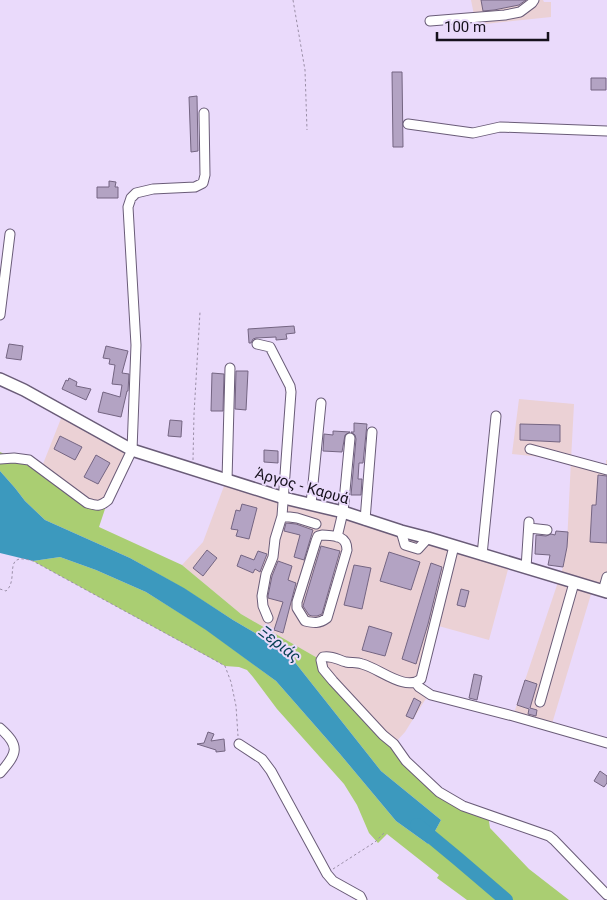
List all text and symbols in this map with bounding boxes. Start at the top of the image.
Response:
scale bar [437,10,548,42]
text: 100 m [444,18,486,36]
street label: Άργος - Καρυά [253,464,351,508]
water label: Ξεριάς [255,622,305,666]

